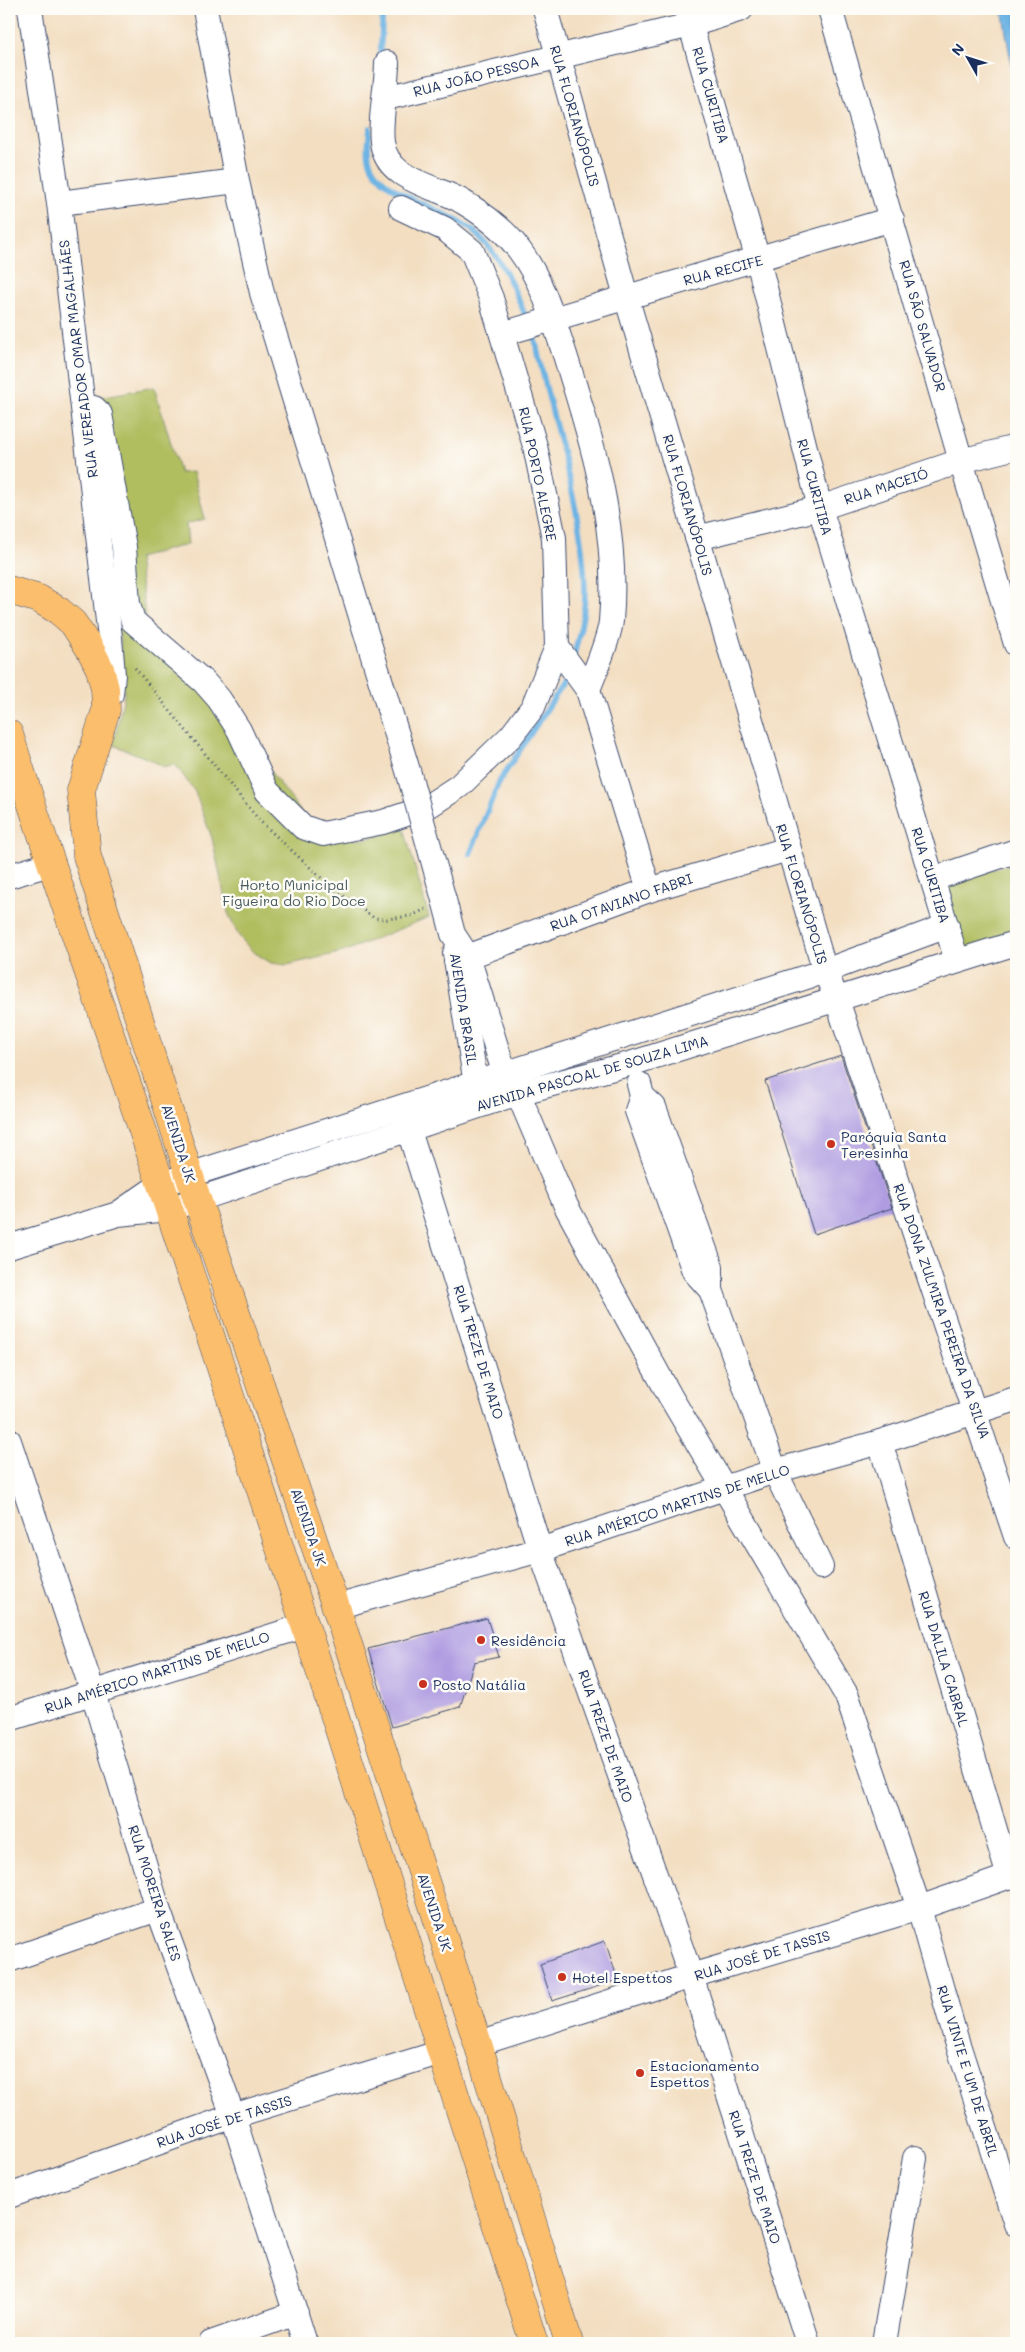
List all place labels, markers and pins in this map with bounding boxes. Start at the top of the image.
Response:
place label: Paróquia Santa Teresinha [841,1127,947,1162]
marker: Paróquia Santa Teresinha [825,1138,837,1150]
place label: Residência [491,1631,566,1650]
marker: Residência [475,1634,487,1646]
place label: Posto Natália [433,1675,526,1694]
marker: Posto Natália [417,1678,429,1690]
place label: Hotel Espettos [572,1968,673,1987]
marker: Hotel Espettos [556,1971,568,1983]
place label: Estacionamento Espettos [650,2056,759,2091]
marker: Estacionamento Espettos [634,2067,646,2079]

